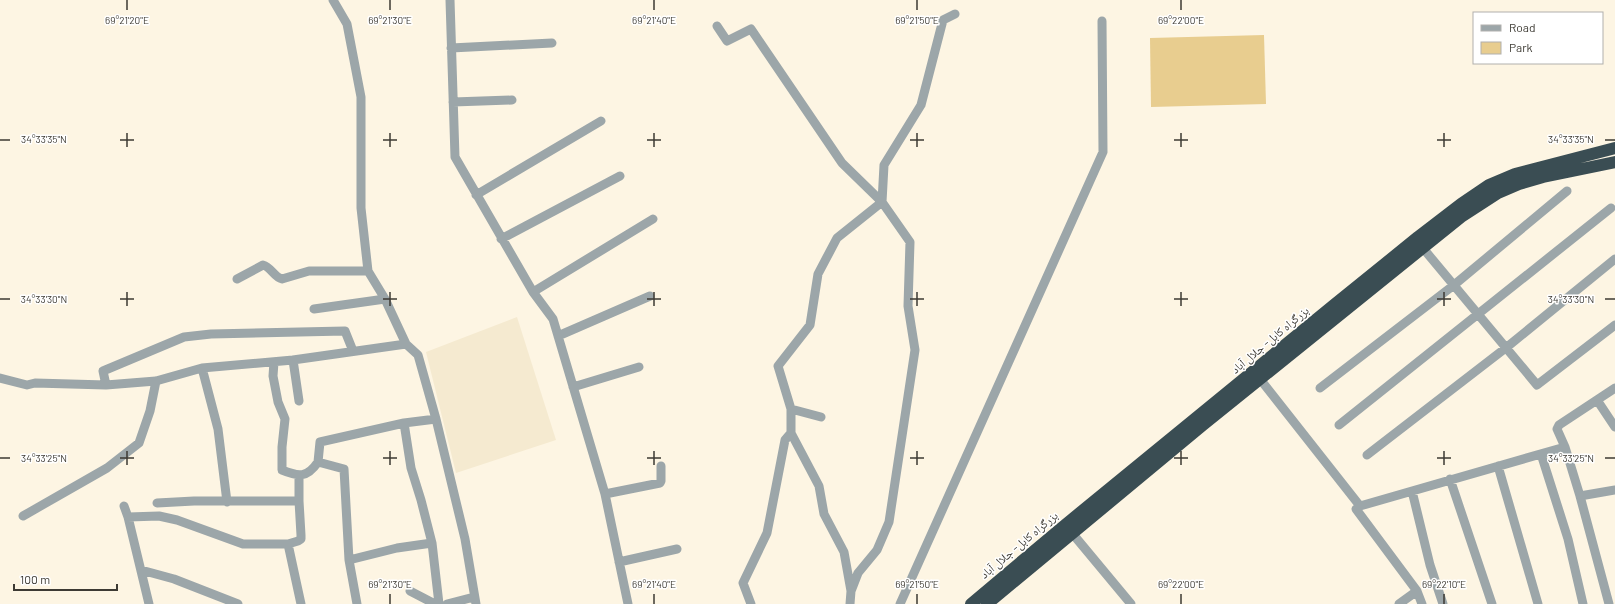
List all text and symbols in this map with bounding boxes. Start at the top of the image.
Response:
legend [1473,12,1603,64]
text: 69°21'20"E [105,14,149,26]
text: 69°21'30"E [368,14,412,26]
text: 69°21'40"E [632,14,676,26]
text: 69°21'50"E [895,14,939,26]
text: 69°22'00"E [1158,14,1204,26]
text: Road [1509,20,1536,34]
text: Park [1509,40,1533,54]
text: 34°33'35"N [21,133,67,145]
text: 34°33'35"N [1548,133,1594,145]
text: 34°33'30"N [21,293,67,305]
text: 34°33'30"N [1548,293,1594,305]
street label: بزرگراه کابل- جلال آباد [1228,303,1312,377]
text: 34°33'25"N [21,452,67,464]
text: 34°33'25"N [1548,452,1594,464]
street label: بزرگراه کابل- جلال آباد [977,508,1061,582]
scale bar [14,566,117,592]
text: 100 m [20,572,50,586]
text: 69°21'30"E [368,578,412,590]
text: 69°21'40"E [632,578,676,590]
text: 69°21'50"E [895,578,939,590]
text: 69°22'00"E [1158,578,1204,590]
text: 69°22'10"E [1422,578,1466,590]

